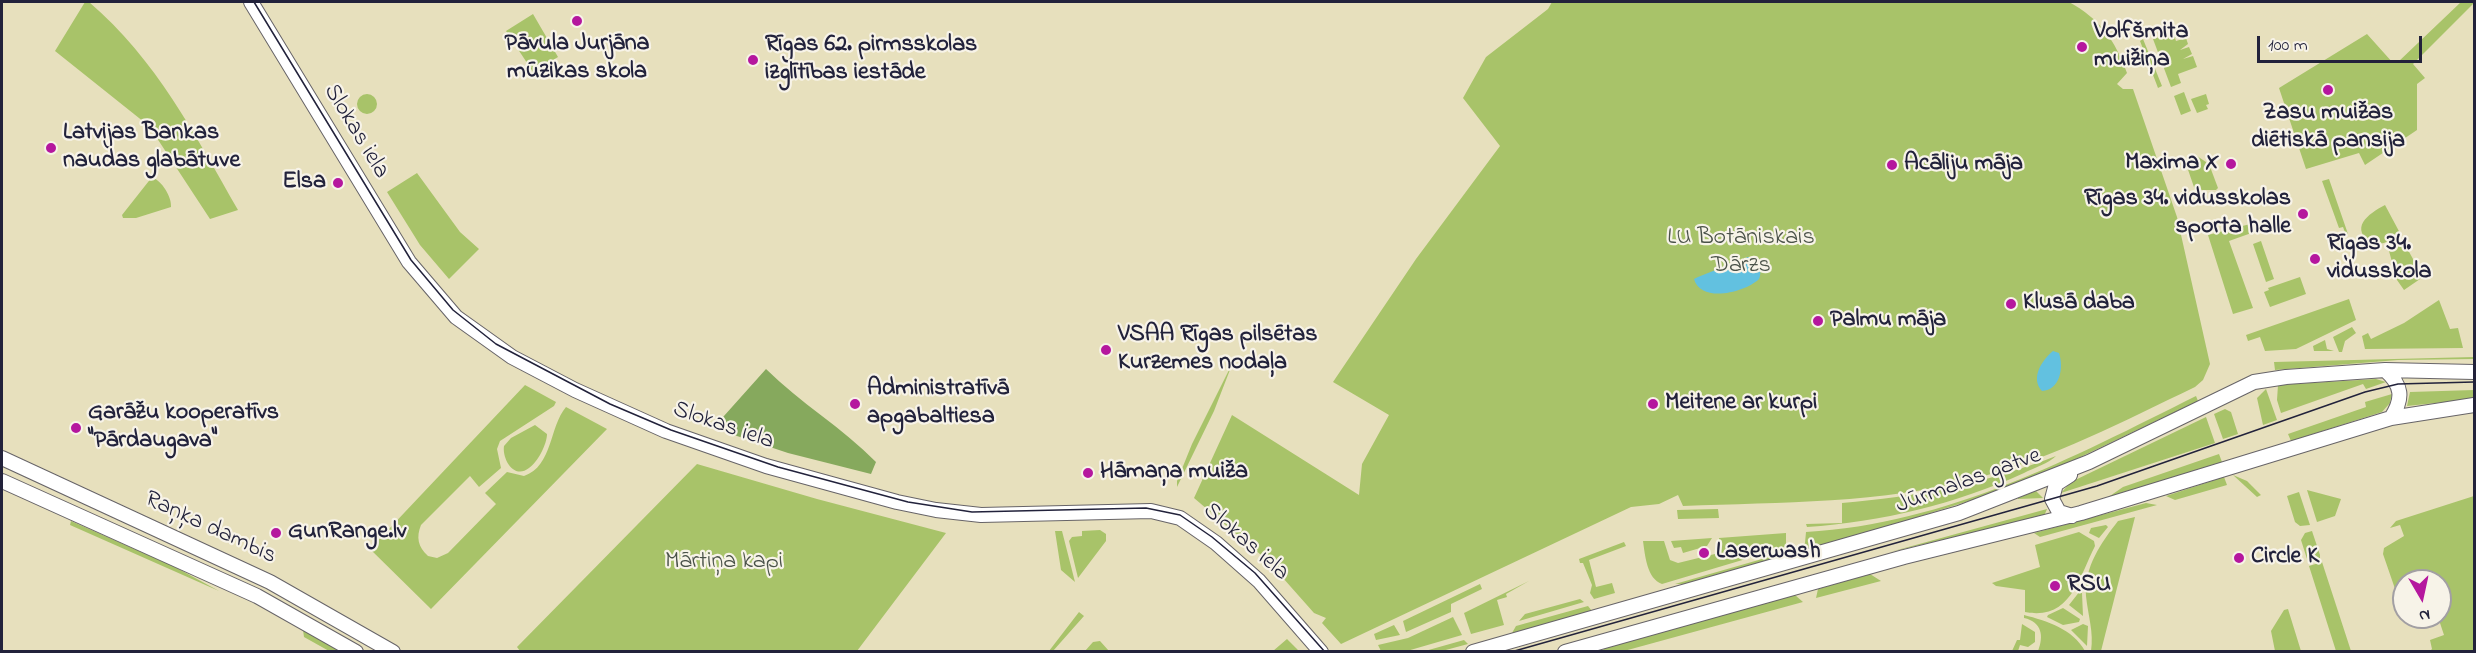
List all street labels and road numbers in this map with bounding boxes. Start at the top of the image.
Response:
street label: Slokas iela [316,80,394,184]
street label: Slokas iela [669,396,777,458]
street label: Jūrmalas gatve [1893,442,2045,522]
street label: Raņķa dambis [140,486,280,572]
street label: Slokas iela [1196,498,1294,588]

